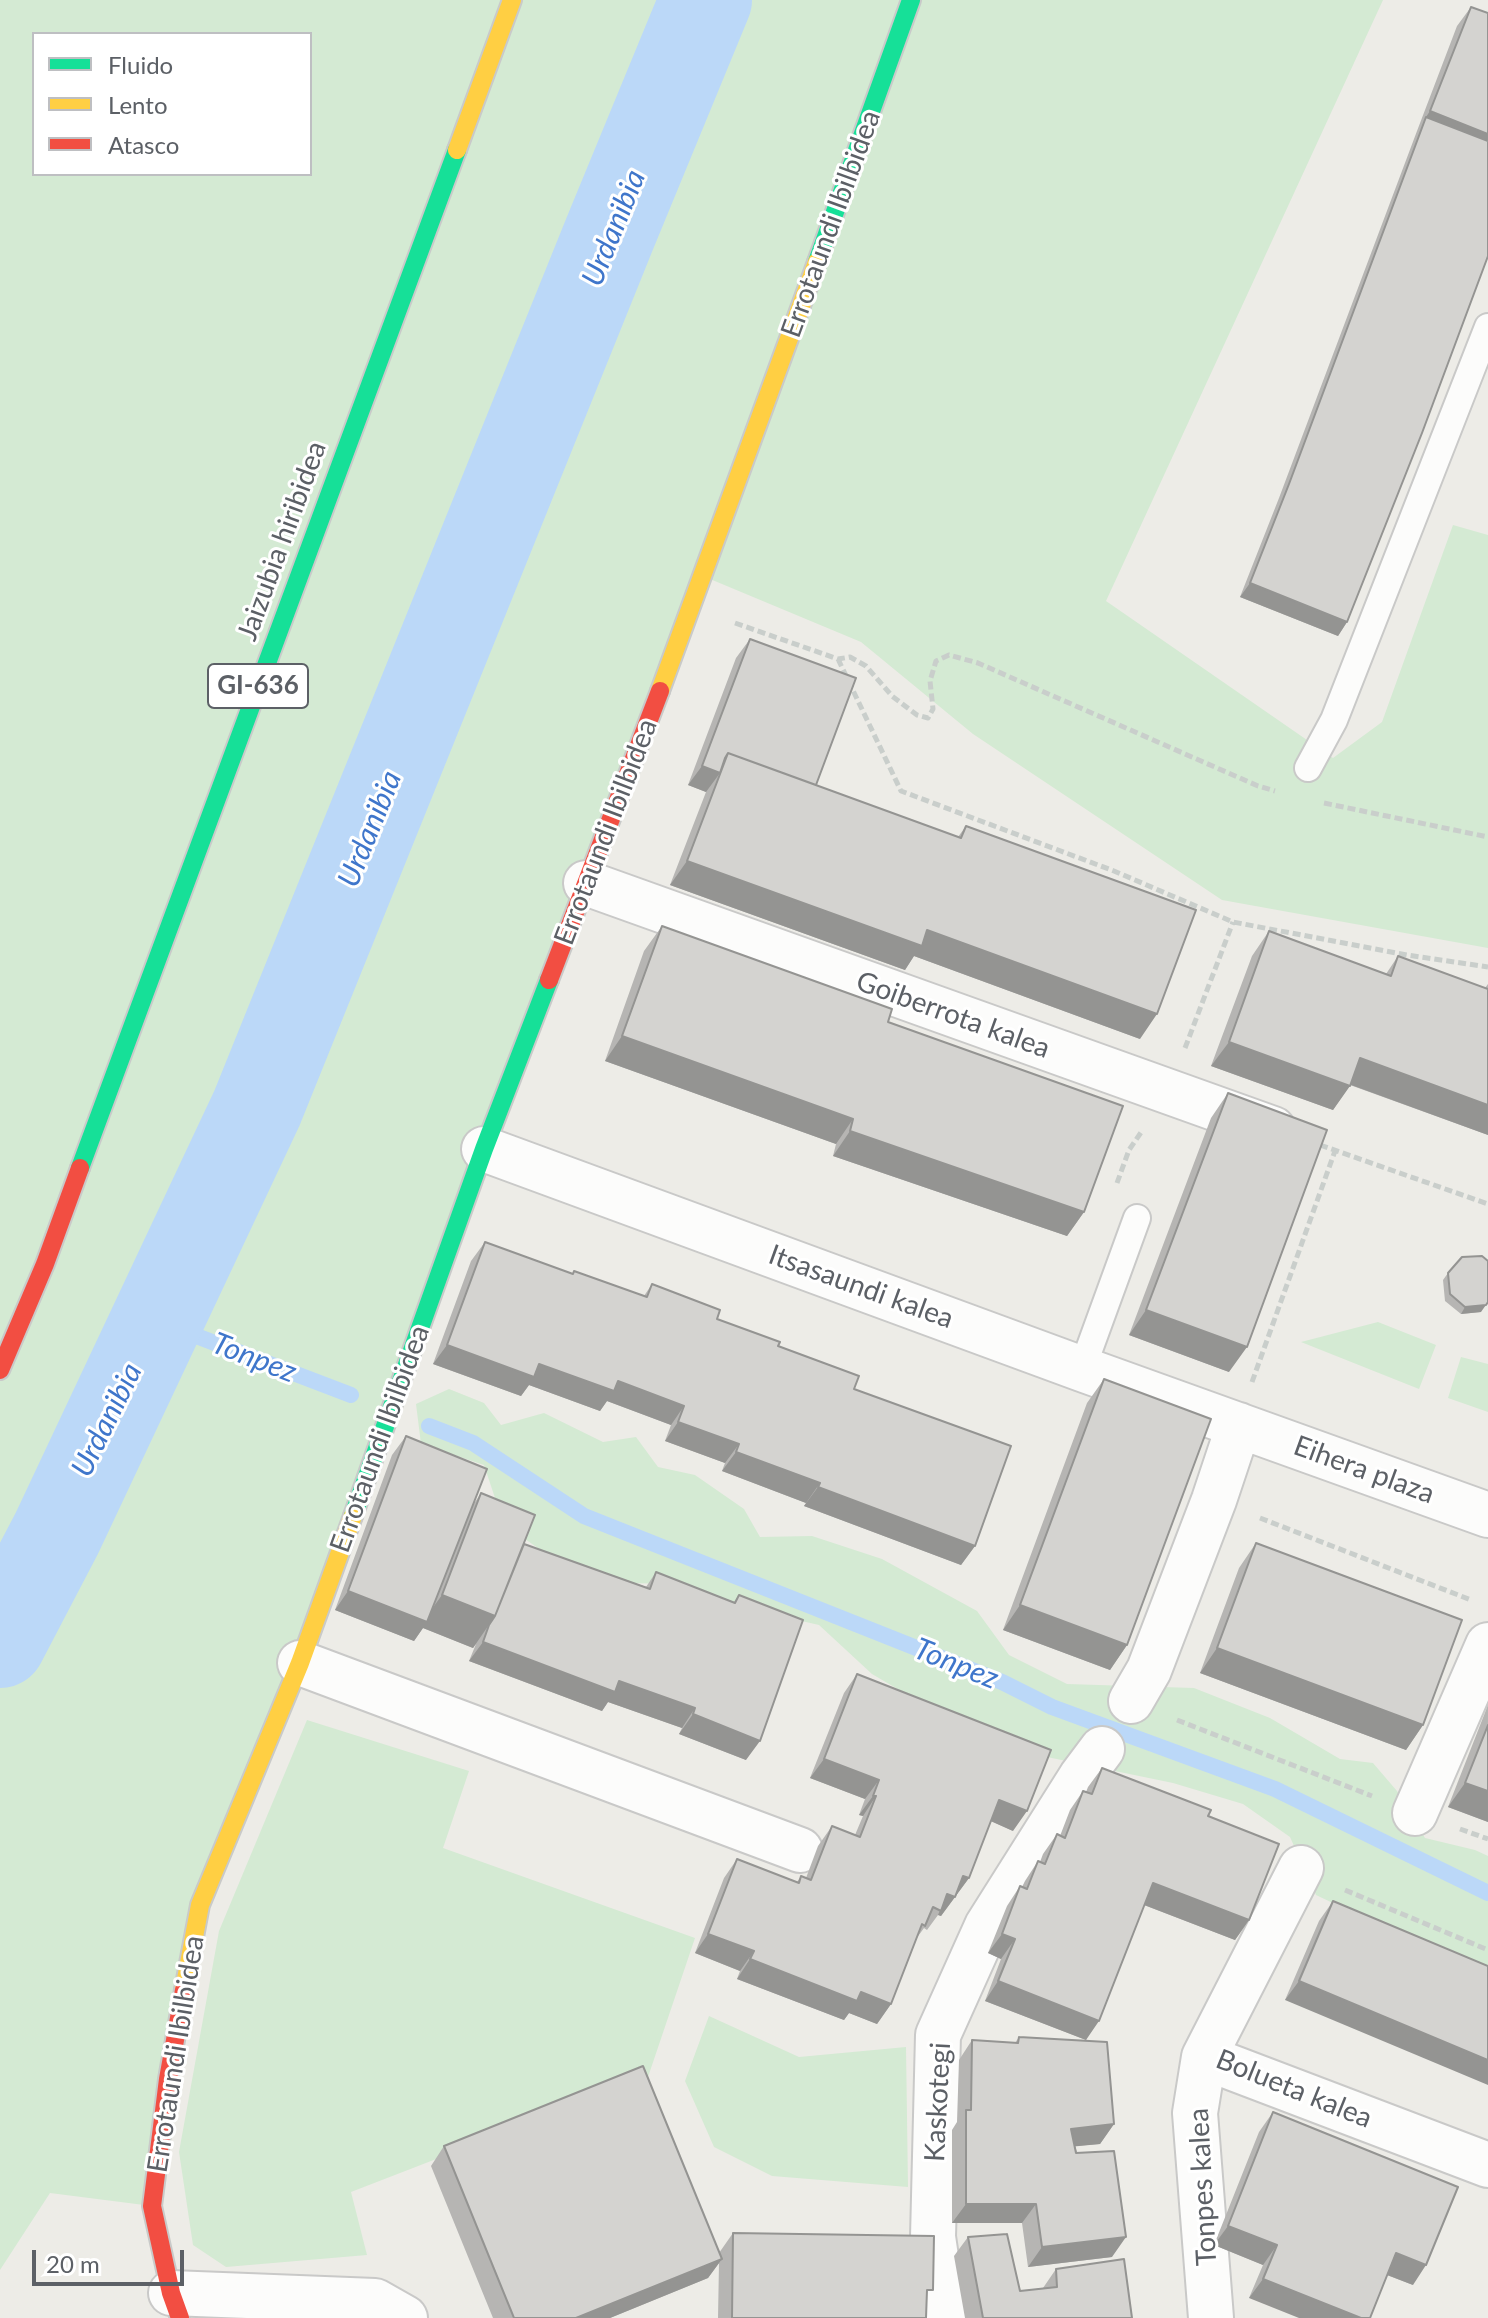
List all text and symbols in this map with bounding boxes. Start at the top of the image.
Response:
legend [32,32,312,176]
text: Fluido [108,50,173,79]
text: Lento [108,90,168,119]
street label: Errotaundi Ibilbidea [774,106,888,342]
text: Atasco [108,130,179,159]
water label: Urdanibia [574,165,654,291]
street label: Jaizubia hiribidea [230,437,334,645]
road number: GI-636 [208,664,308,708]
street label: Errotaundi Ibilbidea [547,714,665,950]
water label: Urdanibia [330,766,410,892]
street label: Goiberrota kalea [852,964,1054,1066]
street label: Itsasaundi kalea [764,1238,958,1336]
street label: Errotaundi Ibilbidea [323,1321,437,1557]
water label: Tonpez [207,1326,301,1390]
water label: Urdanibia [64,1357,150,1483]
street label: Eihera plaza [1289,1429,1439,1511]
water label: Tonpez [909,1631,1003,1697]
street label: Errotaundi Ibilbidea [141,1933,211,2175]
street label: Kaskotegi [918,2041,958,2163]
street label: Bolueta kalea [1211,2042,1377,2136]
street label: Tonpes kalea [1182,2107,1224,2267]
scale bar [36,2234,188,2284]
text: 20 m [46,2249,100,2278]

